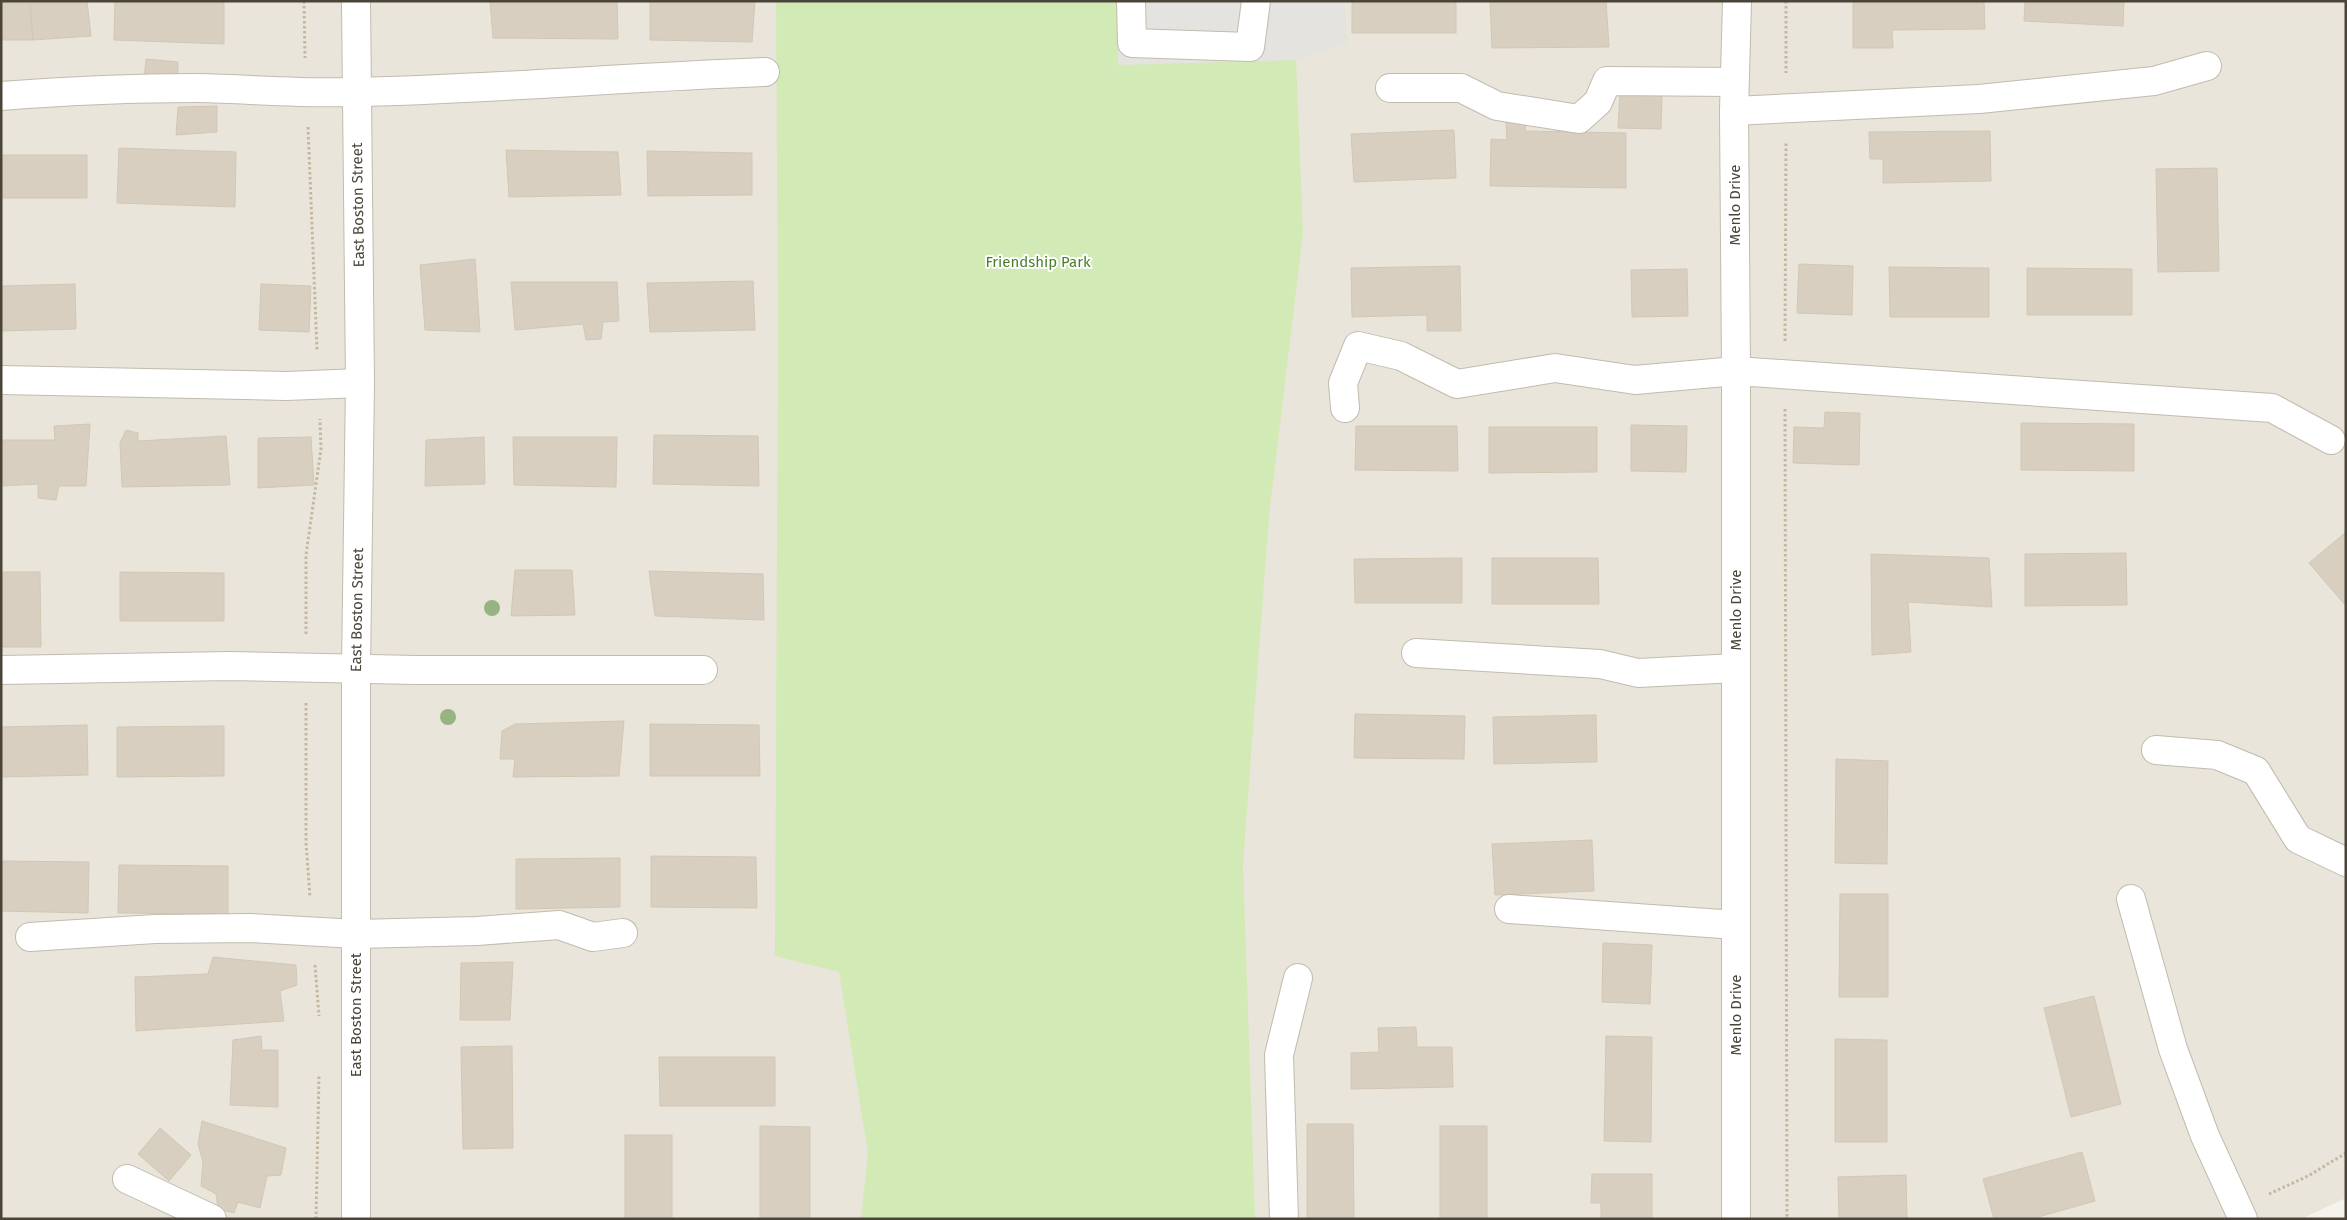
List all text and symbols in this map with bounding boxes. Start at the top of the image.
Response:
street label: East Boston Street [348,142,368,267]
street label: Menlo Drive [1726,165,1744,245]
park label: Friendship Park [985,253,1091,271]
street label: East Boston Street [347,547,367,672]
street label: Menlo Drive [1727,570,1745,650]
street label: East Boston Street [347,952,365,1077]
street label: Menlo Drive [1727,975,1745,1055]

